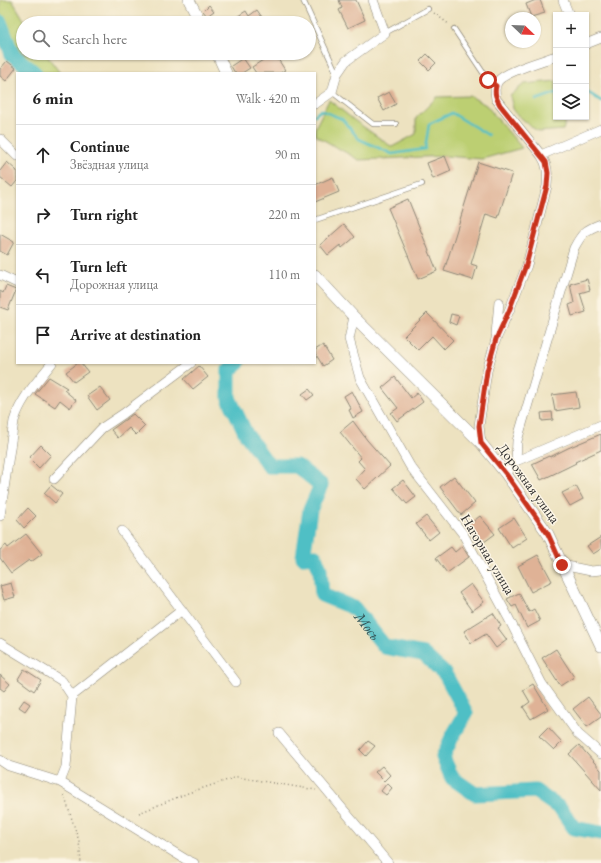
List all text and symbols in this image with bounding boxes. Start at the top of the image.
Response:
north arrow [505,12,541,48]
map controls [553,12,589,120]
button: + [553,12,589,48]
search box [16,16,316,60]
icon: search [30,27,52,49]
text: Search here [62,29,127,48]
button: − [553,48,589,84]
route start [479,71,497,89]
button: layers [553,84,589,120]
text: 6 min [32,87,73,109]
text: Walk · 420 m [236,90,300,107]
text: Continue [70,137,130,156]
icon: ahead [32,144,54,166]
text: 90 m [275,146,300,163]
text: Звёздная улица [70,156,149,173]
icon: right [32,204,54,226]
text: Turn right [70,205,138,224]
text: 220 m [269,206,300,223]
text: Turn left [70,257,127,276]
icon: left [32,264,54,286]
text: 110 m [269,266,300,283]
text: Дорожная улица [70,276,158,293]
icon: arrive [32,324,54,346]
text: Arrive at destination [70,325,201,344]
street label: Дорожная улица [494,439,564,527]
street label: Нагорная улица [457,510,519,598]
route end [553,556,571,574]
water label: Мось [350,606,385,644]

